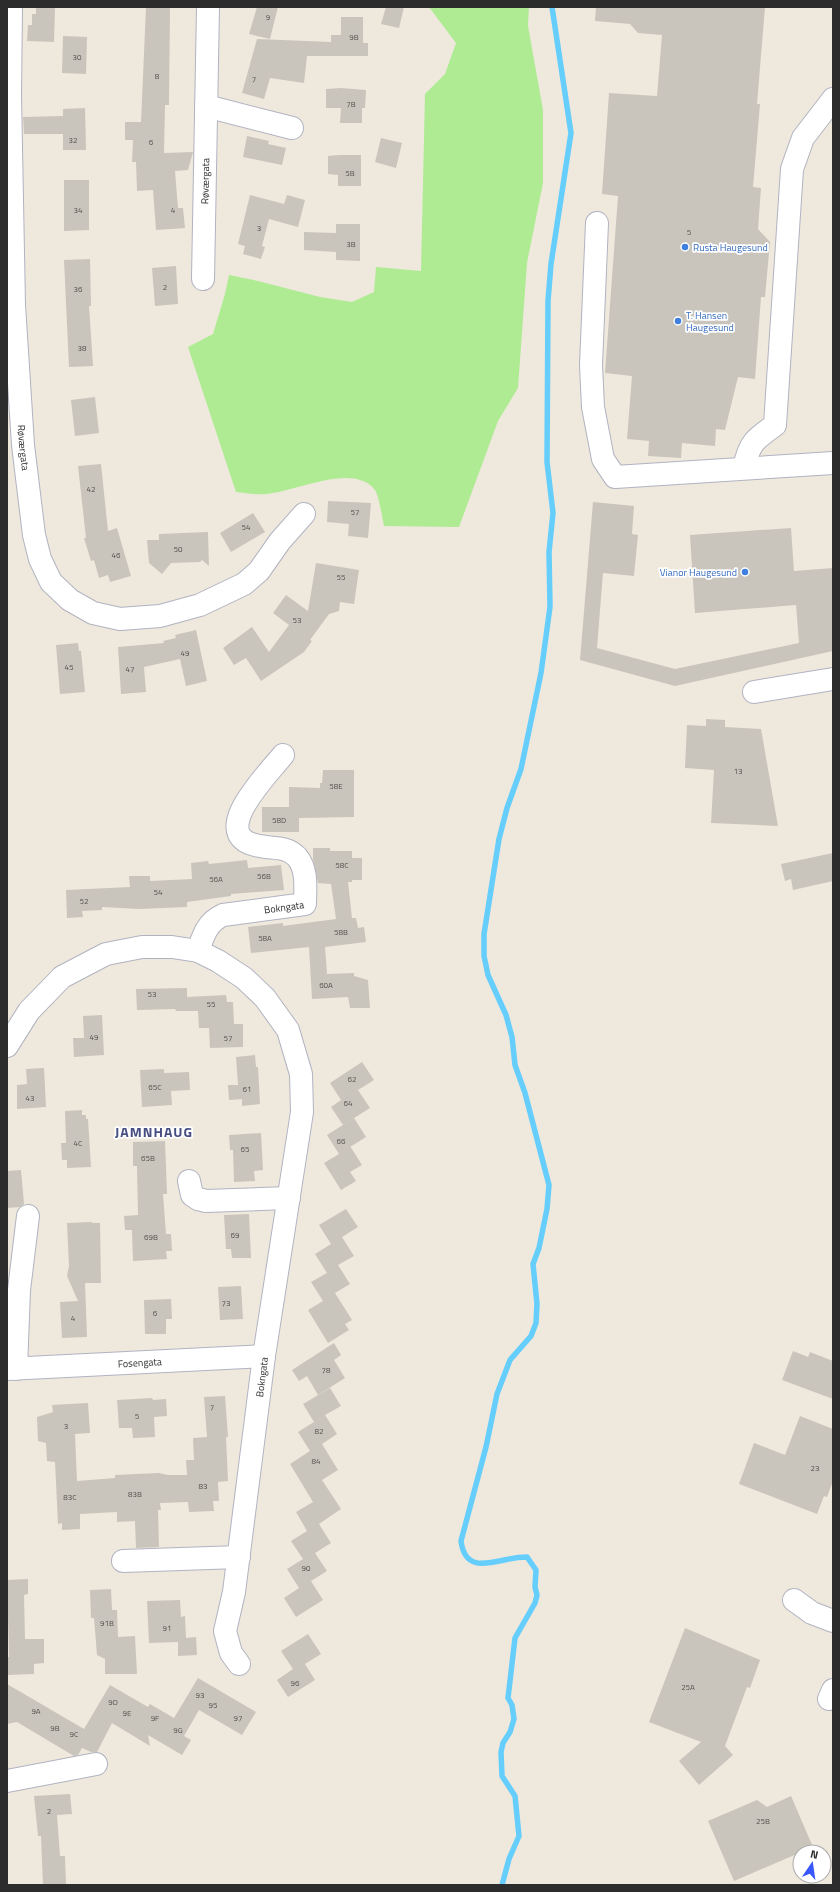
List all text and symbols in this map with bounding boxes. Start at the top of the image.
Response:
house number: 9 [266,11,271,23]
house number: 9B [349,31,359,43]
house number: 30 [73,51,82,63]
house number: 8 [155,70,160,82]
house number: 7 [252,73,256,85]
house number: 7B [346,98,356,110]
house number: 32 [69,134,77,146]
house number: 6 [149,136,154,148]
street label: Røværgata [197,158,213,204]
house number: 5B [345,167,355,179]
house number: 34 [74,204,83,216]
house number: 4 [171,204,176,216]
house number: 3 [257,222,261,234]
house number: 5 [687,226,692,238]
house number: 3B [346,238,356,250]
place label: Rusta Haugesund [693,240,768,255]
marker: Rusta Haugesund [680,242,690,252]
house number: 2 [163,281,167,293]
house number: 36 [74,283,83,295]
place label: T. Hansen Haugesund [686,308,734,335]
marker: T. Hansen Haugesund [673,316,683,326]
house number: 38 [78,342,87,354]
street label: Røværgata [14,424,34,471]
house number: 42 [87,483,95,495]
house number: 57 [351,506,359,518]
house number: 54 [242,521,251,533]
house number: 50 [174,543,183,555]
house number: 46 [112,549,121,561]
place label: Vianor Haugesund [660,565,737,580]
marker: Vianor Haugesund [740,567,750,577]
house number: 55 [337,571,346,583]
house number: 53 [293,614,301,626]
house number: 49 [181,647,190,659]
house number: 45 [65,661,74,673]
house number: 47 [126,663,134,675]
house number: 13 [734,765,742,777]
house number: 58E [329,780,343,792]
house number: 58D [272,814,286,826]
house number: 58C [335,859,349,871]
house number: 56B [257,870,271,882]
house number: 56A [209,873,223,885]
house number: 54 [154,886,163,898]
house number: 52 [80,895,88,907]
street label: Bokngata [263,897,305,917]
house number: 58B [334,926,348,938]
house number: 58A [258,932,272,944]
house number: 60A [319,979,333,991]
house number: 53 [148,988,156,1000]
house number: 55 [207,998,216,1010]
house number: 49 [90,1031,99,1043]
house number: 57 [224,1032,232,1044]
house number: 62 [348,1073,356,1085]
house number: 65C [148,1081,162,1093]
house number: 61 [243,1083,251,1095]
house number: 43 [26,1092,34,1104]
house number: 64 [344,1097,353,1109]
district label: JAMNHAUG [115,1121,193,1142]
house number: 66 [337,1135,346,1147]
house number: 4C [74,1137,83,1149]
house number: 65 [241,1143,250,1155]
house number: 65B [141,1152,155,1164]
house number: 69 [231,1229,240,1241]
house number: 69B [144,1231,158,1243]
house number: 73 [222,1297,230,1309]
house number: 6 [153,1307,158,1319]
house number: 4 [71,1312,76,1324]
street label: Fosengata [117,1354,162,1371]
street label: Bokngata [252,1356,272,1398]
house number: 78 [322,1364,331,1376]
house number: 7 [210,1401,214,1413]
house number: 5 [135,1410,140,1422]
house number: 3 [64,1420,68,1432]
house number: 82 [315,1425,323,1437]
house number: 84 [312,1455,321,1467]
house number: 23 [811,1462,819,1474]
house number: 83 [199,1480,207,1492]
house number: 83B [128,1488,142,1500]
house number: 83C [63,1491,77,1503]
house number: 90 [302,1562,311,1574]
house number: 91B [100,1617,114,1629]
house number: 91 [163,1622,171,1634]
house number: 96 [291,1677,300,1689]
house number: 25A [681,1681,695,1693]
house number: 93 [196,1689,204,1701]
house number: 9D [108,1696,118,1708]
house number: 95 [209,1699,218,1711]
house number: 9A [31,1705,41,1717]
house number: 9E [123,1707,132,1719]
house number: 9F [151,1712,159,1724]
house number: 97 [234,1712,242,1724]
house number: 9B [50,1722,60,1734]
house number: 9G [173,1724,183,1736]
house number: 9C [70,1728,79,1740]
house number: 2 [47,1805,51,1817]
house number: 25B [756,1815,770,1827]
north arrow [792,1844,832,1884]
text: N [809,1846,820,1863]

